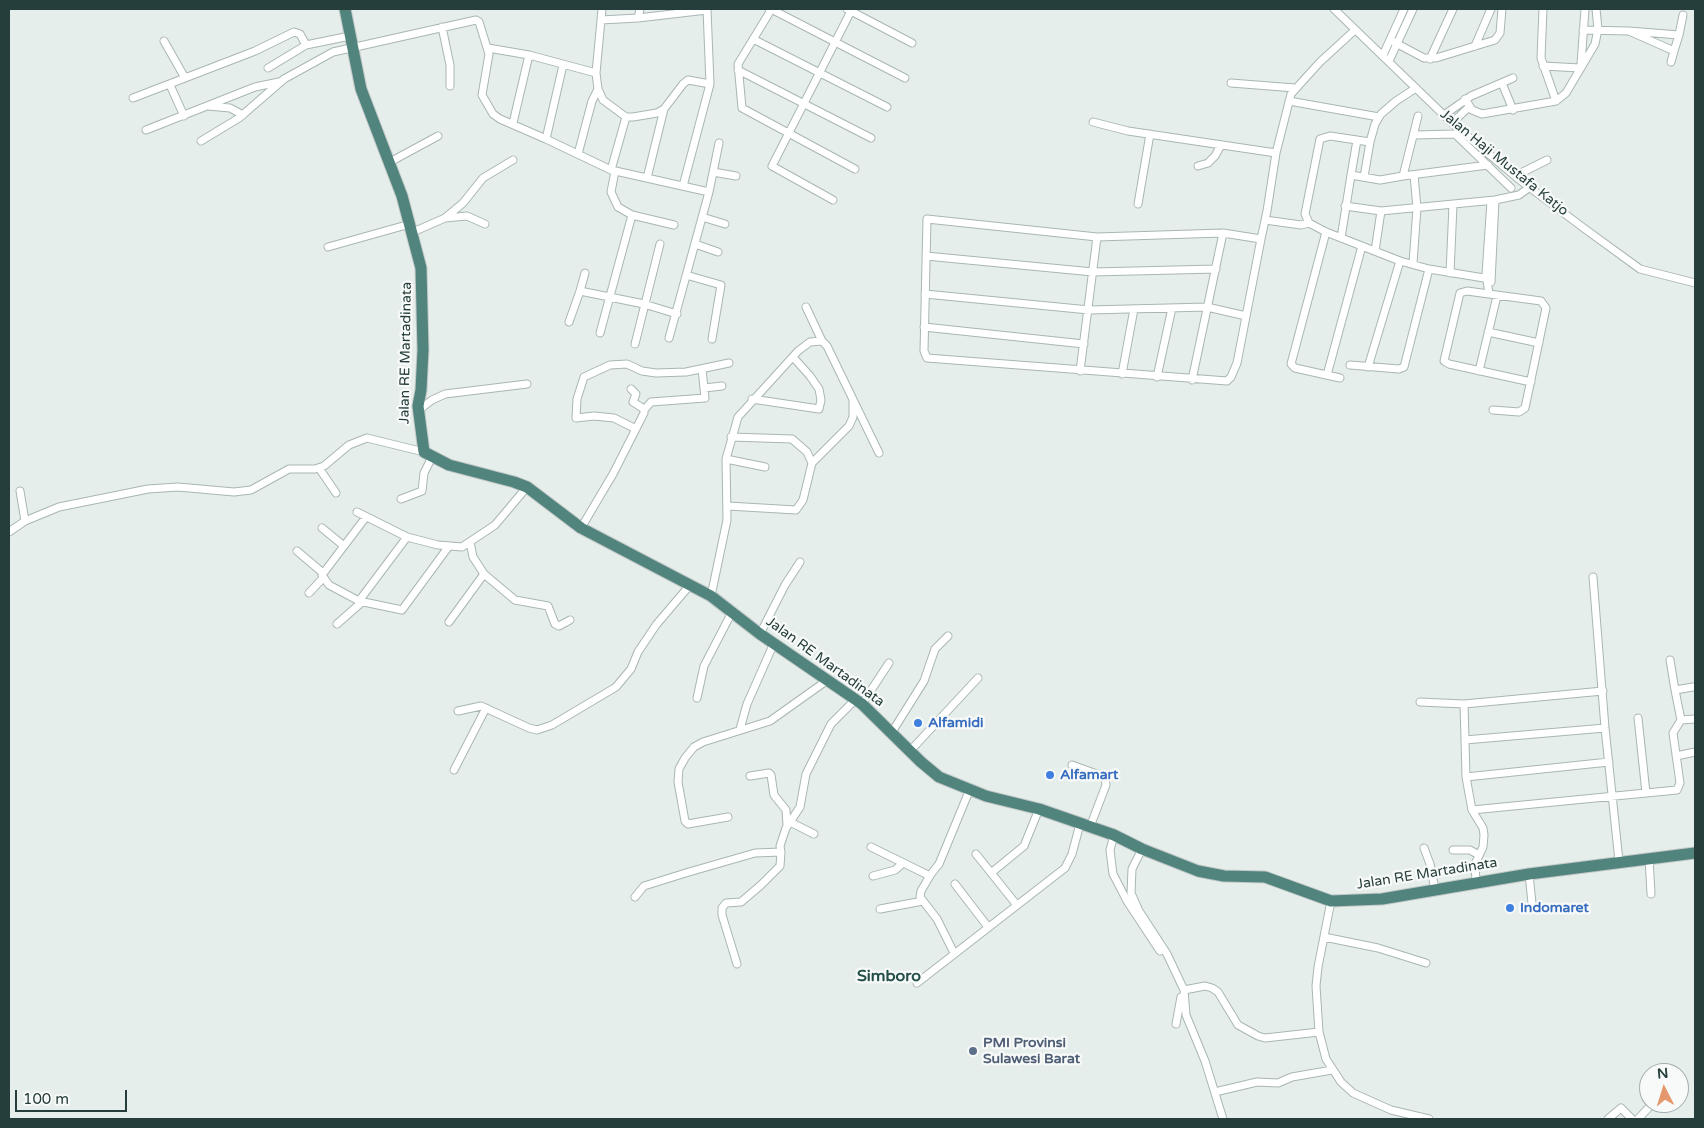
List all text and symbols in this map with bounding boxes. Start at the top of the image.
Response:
street label: Jalan Haji Mustafa Katjo [1437,106,1571,220]
street label: Jalan RE Martadinata [396,282,416,424]
street label: Jalan RE Martadinata [763,613,887,711]
place label: Alfamidi [928,715,983,731]
marker: Alfamidi [912,717,924,729]
place label: Alfamart [1060,767,1118,783]
marker: Alfamart [1044,769,1056,781]
street label: Jalan RE Martadinata [1355,855,1499,893]
place label: Indomaret [1520,900,1589,916]
marker: Indomaret [1504,902,1516,914]
district label: Simboro [857,967,921,987]
place label: PMI Provinsi Sulawesi Barat [983,1035,1080,1068]
marker: PMI Provinsi Sulawesi Barat [967,1045,979,1057]
north arrow [1639,1063,1689,1113]
text: N [1656,1065,1669,1083]
scale bar [18,1080,130,1112]
text: 100 m [23,1090,69,1108]

